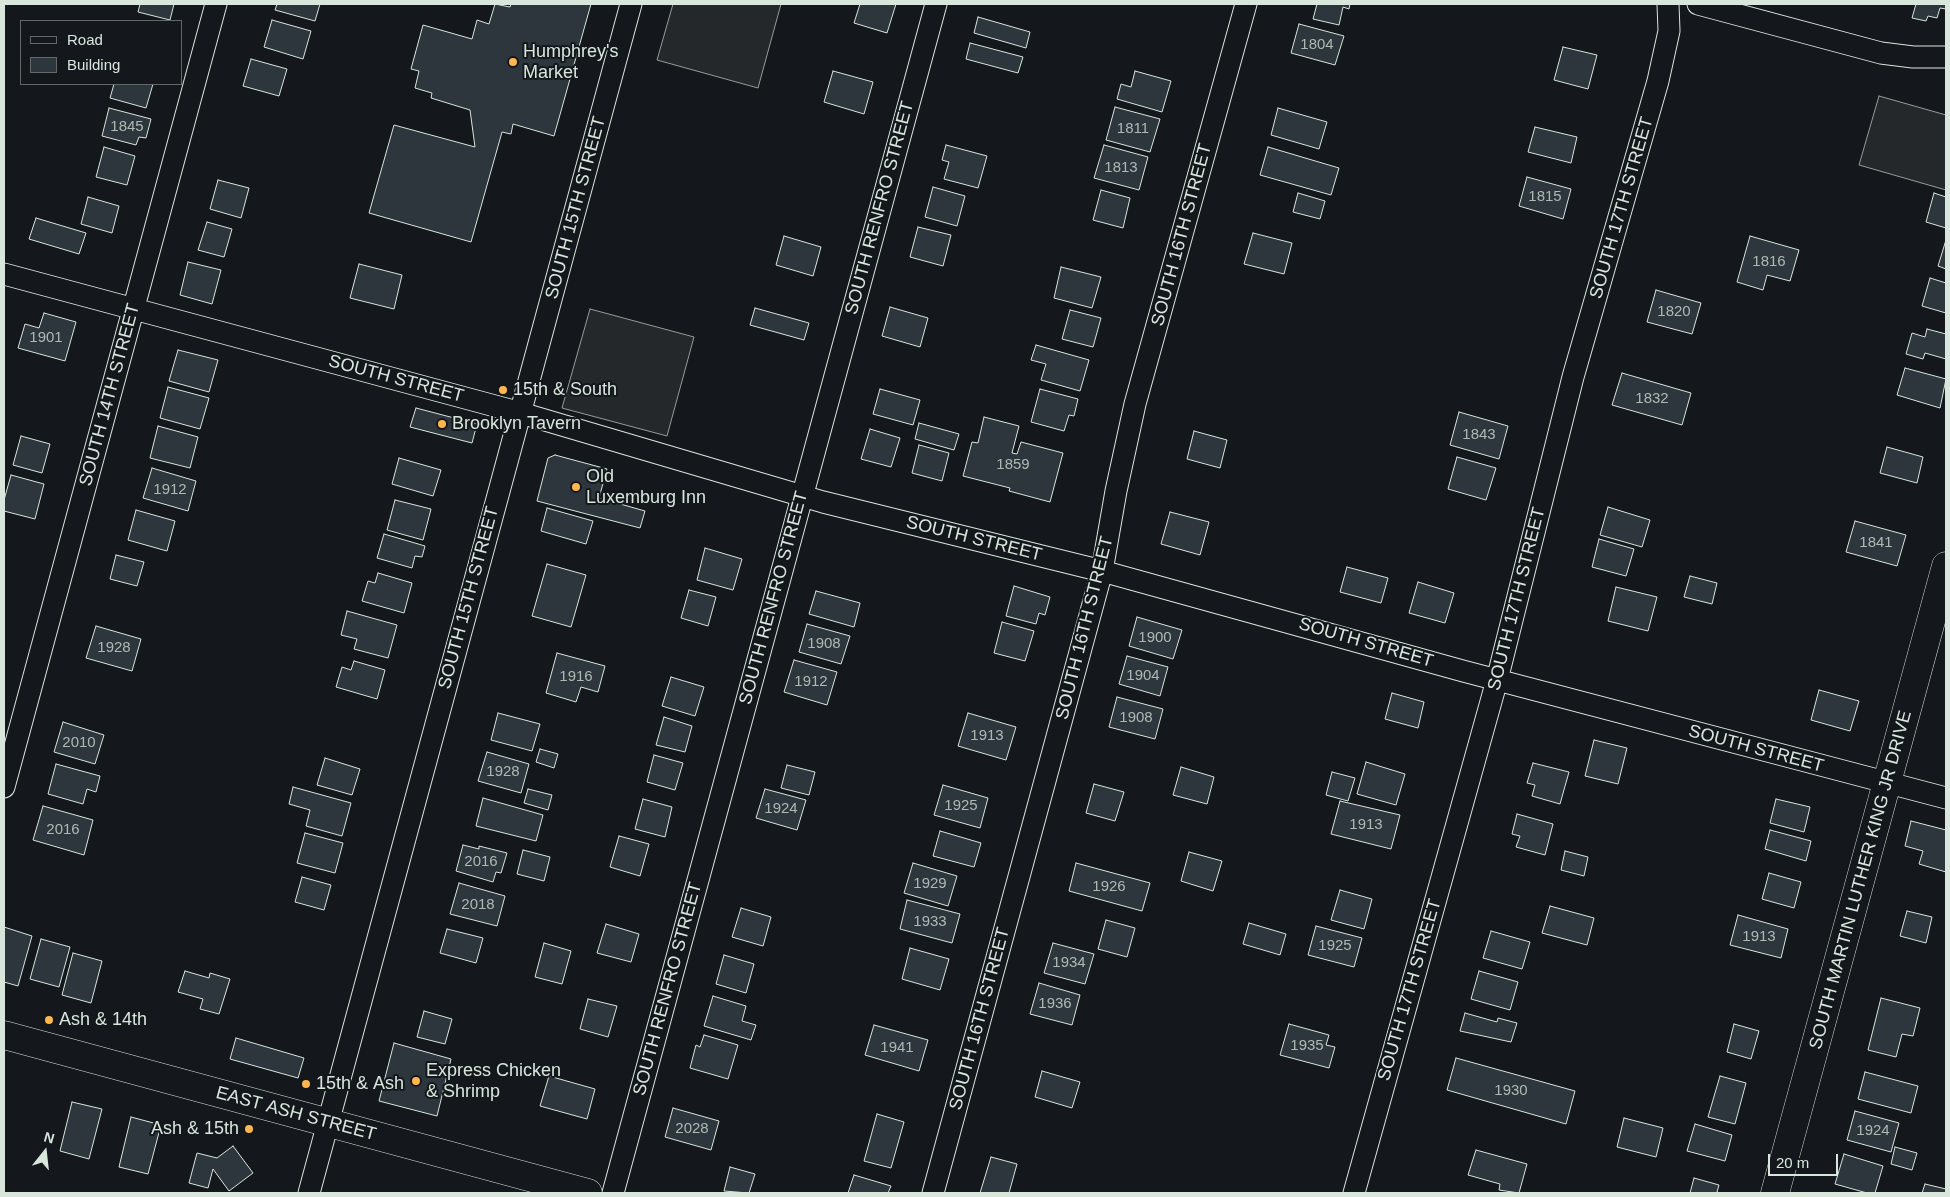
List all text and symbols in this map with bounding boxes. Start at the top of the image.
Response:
legend [20,20,182,85]
text: Road [67,31,103,48]
house number: 1804 [1300,36,1334,54]
place label: Humphrey's Market [523,41,618,84]
text: Building [67,56,120,73]
marker: Humphrey's Market [507,56,519,68]
street label: SOUTH RENFRO STREET [841,99,919,317]
street label: SOUTH 15TH STREET [541,114,611,302]
street label: SOUTH 17TH STREET [1586,115,1658,301]
house number: 1845 [110,118,144,136]
house number: 1811 [1117,120,1149,138]
street label: SOUTH 16TH STREET [1147,141,1217,329]
house number: 1813 [1104,159,1138,177]
house number: 1815 [1528,188,1562,206]
house number: 1816 [1752,253,1786,271]
street label: SOUTH 14TH STREET [75,301,145,489]
house number: 1820 [1657,303,1691,321]
house number: 1901 [29,329,63,347]
street label: SOUTH STREET [326,351,466,407]
place label: 15th & South [513,379,617,401]
marker: 15th & South [497,384,509,396]
house number: 1832 [1635,390,1669,408]
place label: Brooklyn Tavern [452,413,581,435]
marker: Brooklyn Tavern [436,418,448,430]
house number: 1843 [1462,426,1496,444]
house number: 1859 [996,456,1030,474]
place label: Old Luxemburg Inn [586,466,706,508]
house number: 1912 [153,481,187,499]
marker: Old Luxemburg Inn [570,481,582,493]
street label: SOUTH RENFRO STREET [735,489,813,707]
street label: SOUTH 15TH STREET [434,504,504,692]
street label: SOUTH 17TH STREET [1484,505,1550,693]
street label: SOUTH STREET [904,512,1044,566]
street label: SOUTH 16TH STREET [1052,534,1118,722]
house number: 1841 [1859,534,1893,552]
street label: SOUTH STREET [1296,613,1436,673]
house number: 1900 [1138,629,1172,647]
house number: 1908 [807,635,841,653]
house number: 1928 [97,639,131,657]
house number: 1904 [1126,667,1160,685]
house number: 1916 [559,668,593,686]
house number: 1912 [794,673,828,691]
street label: SOUTH MARTIN LUTHER KING JR DRIVE [1805,708,1917,1052]
house number: 1908 [1119,709,1153,727]
street label: SOUTH STREET [1686,721,1826,777]
house number: 1913 [970,727,1004,745]
house number: 2010 [62,734,96,752]
house number: 1928 [486,763,520,781]
house number: 1925 [944,797,978,815]
house number: 1924 [764,800,798,818]
house number: 1913 [1349,816,1383,834]
house number: 2016 [46,821,80,839]
house number: 2016 [464,853,498,871]
house number: 1929 [913,875,947,893]
house number: 1926 [1092,878,1126,896]
street label: SOUTH RENFRO STREET [629,880,707,1098]
house number: 2018 [461,896,495,914]
street label: SOUTH 17TH STREET [1374,897,1446,1083]
house number: 1933 [913,913,947,931]
street label: SOUTH 16TH STREET [945,925,1015,1113]
house number: 1913 [1742,928,1776,946]
house number: 1925 [1318,937,1352,955]
house number: 1934 [1052,954,1086,972]
house number: 1936 [1038,995,1072,1013]
place label: Ash & 14th [59,1009,147,1031]
marker: Ash & 14th [43,1014,55,1026]
house number: 1935 [1290,1037,1324,1055]
house number: 1941 [880,1039,914,1057]
place label: Express Chicken & Shrimp [426,1060,561,1102]
place label: 15th & Ash [316,1073,404,1095]
marker: Express Chicken & Shrimp [410,1075,422,1087]
marker: 15th & Ash [300,1078,312,1090]
street label: EAST ASH STREET [214,1082,378,1146]
house number: 1930 [1494,1082,1528,1100]
place label: Ash & 15th [151,1118,239,1140]
house number: 2028 [675,1120,709,1138]
house number: 1924 [1856,1122,1890,1140]
marker: Ash & 15th [243,1123,255,1135]
north arrow [20,1127,70,1177]
text: N [42,1128,56,1147]
scale bar [1770,1144,1840,1176]
text: 20 m [1776,1154,1809,1171]

